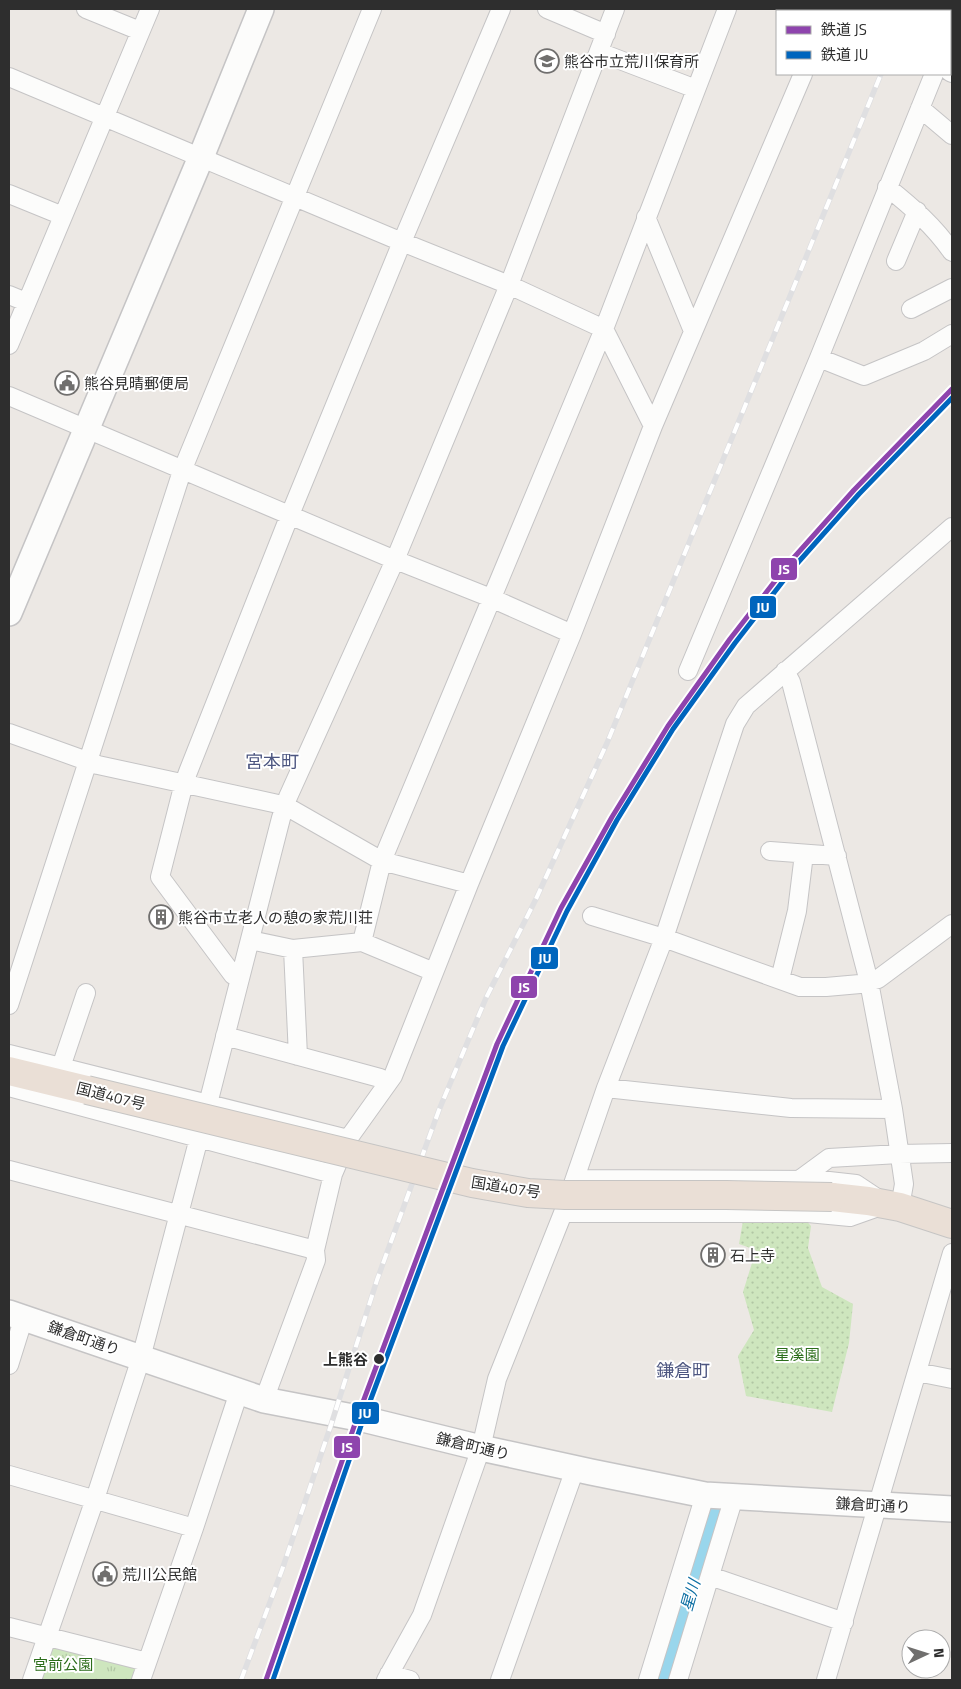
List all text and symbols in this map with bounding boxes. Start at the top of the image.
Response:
legend [776,10,951,75]
text: 鉄道 JS [821,18,867,41]
text: 鉄道 JU [821,43,868,66]
school or university icon: 熊谷市立荒川保育所 [534,48,560,74]
place label: 熊谷市立荒川保育所 [564,50,699,73]
public building icon: 熊谷見晴郵便局 [54,370,80,396]
place label: 熊谷見晴郵便局 [84,372,189,395]
line badge: JS [770,557,798,581]
text: JS [778,558,790,579]
line badge: JU [749,595,777,619]
text: JU [756,596,770,617]
district label: 宮本町 [245,748,299,775]
building icon: 熊谷市立老人の憩の家荒川荘 [148,904,174,930]
place label: 熊谷市立老人の憩の家荒川荘 [178,906,373,929]
line badge: JU [530,946,559,970]
text: JU [538,947,552,968]
line badge: JS [510,975,538,999]
text: JS [518,976,530,997]
street label: 国道407号 [74,1076,148,1116]
street label: 国道407号 [470,1170,542,1204]
building icon: 石上寺 [700,1242,726,1268]
place label: 石上寺 [730,1244,775,1267]
street label: 鎌倉町通り [45,1315,123,1361]
park label: 星溪園 [774,1343,820,1366]
place label: 上熊谷 [323,1348,368,1371]
marker: 上熊谷 [372,1352,386,1366]
district label: 鎌倉町 [656,1357,710,1384]
line badge: JU [351,1401,380,1425]
text: JU [358,1402,372,1423]
street label: 鎌倉町通り [434,1426,512,1466]
line badge: JS [333,1435,361,1459]
text: JS [341,1436,353,1457]
street label: 鎌倉町通り [835,1492,911,1518]
public building icon: 荒川公民館 [92,1561,118,1587]
place label: 荒川公民館 [122,1563,197,1586]
water label: 星川 [674,1574,706,1614]
north arrow [901,1629,951,1679]
text: N [929,1647,950,1659]
park label: 宮前公園 [33,1653,93,1676]

